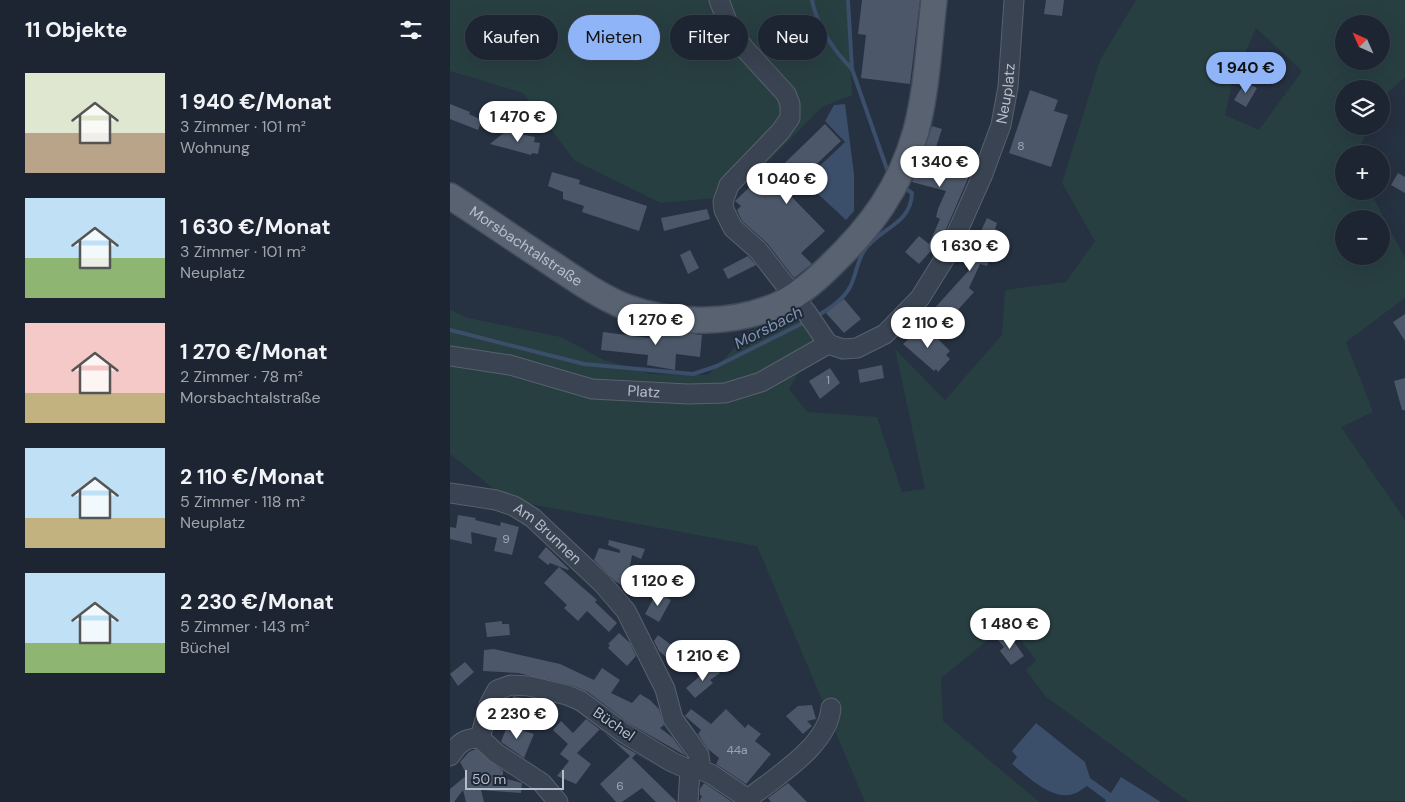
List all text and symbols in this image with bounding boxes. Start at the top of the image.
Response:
chip: Kaufen [465,15,558,60]
chip: Mieten [568,15,660,60]
chip: Filter [670,15,748,60]
chip: Neu [758,15,827,60]
north arrow [1335,15,1390,70]
map controls [1335,15,1390,265]
text: 11 Objekte [25,16,127,44]
icon: filters [397,16,425,44]
pin: 1 940 € [1200,52,1292,94]
text: 1 940 € [1217,57,1275,78]
street label: Neuplatz [991,63,1020,126]
button: layers [1335,80,1390,135]
text: 1 940 €/Monat [180,88,331,116]
icon: home [65,93,125,153]
pin: 1 470 € [472,100,564,143]
text: 1 470 € [490,106,546,127]
text: 3 Zimmer · 101 m² [180,116,306,137]
text: Wohnung [180,137,250,158]
house number: 8 [1017,138,1025,154]
button: + [1335,145,1390,200]
pin: 1 340 € [894,146,986,188]
text: 1 340 € [911,151,969,172]
pin: 1 040 € [741,162,833,205]
text: 1 040 € [758,168,816,189]
street label: Morsbachtalstraße [465,201,586,291]
button: − [1335,210,1390,265]
text: 1 630 €/Monat [180,213,330,241]
icon: home [65,218,125,278]
pin: 1 630 € [924,230,1016,272]
text: 1 630 € [941,235,999,256]
text: 3 Zimmer · 101 m² [180,241,306,262]
text: Neuplatz [180,262,245,283]
water label: Morsbach [730,301,806,354]
pin: 1 270 € [610,304,702,346]
pin: 2 110 € [882,306,974,349]
text: 1 270 € [629,309,683,330]
text: 2 110 € [902,312,954,333]
text: 1 270 €/Monat [180,338,328,366]
icon: home [65,343,125,403]
text: 2 Zimmer · 78 m² [180,366,303,387]
house number: 1 [826,372,830,388]
street label: Platz [627,381,661,403]
text: Morsbachtalstraße [180,387,321,408]
text: 2 110 €/Monat [180,463,324,491]
icon: home [65,468,125,528]
text: 5 Zimmer · 118 m² [180,491,305,512]
street label: Am Brunnen [510,498,586,569]
text: Neuplatz [180,512,245,533]
house number: 9 [502,531,510,547]
pin: 1 120 € [612,564,704,607]
text: 1 120 € [632,570,684,591]
text: 2 230 €/Monat [180,588,334,616]
icon: home [65,593,125,653]
pin: 1 480 € [964,608,1056,650]
text: 1 480 € [981,613,1039,634]
text: 5 Zimmer · 143 m² [180,616,310,637]
text: Büchel [180,637,230,658]
pin: 1 210 € [657,640,749,682]
text: 1 210 € [677,645,729,666]
pin: 2 230 € [471,698,563,740]
street label: Büchel [589,702,639,746]
text: 2 230 € [487,703,547,724]
house number: 44a [726,742,748,758]
scale bar [465,767,564,790]
text: 50 m [472,770,506,788]
house number: 6 [616,778,624,794]

